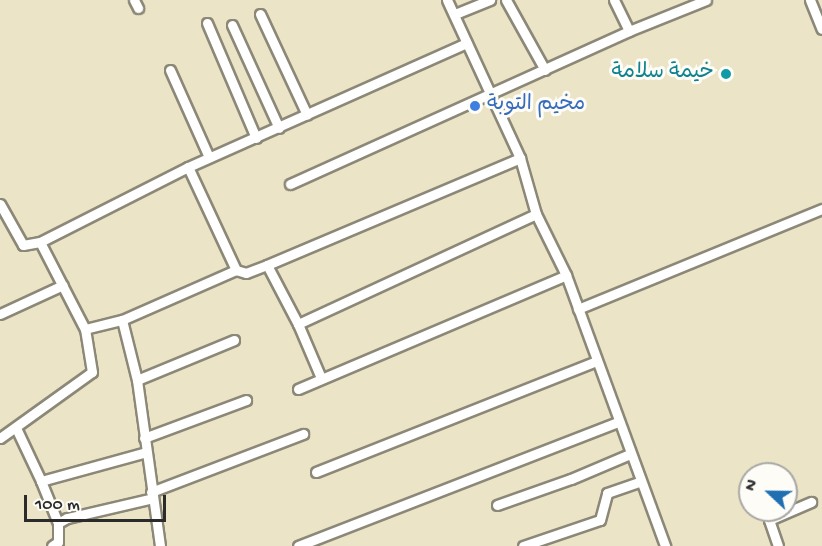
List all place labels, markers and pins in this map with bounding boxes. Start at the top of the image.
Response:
place label: خيمة سلامة [611,61,714,87]
marker: خيمة سلامة [719,67,733,81]
place label: مخيم التوبة [487,93,585,119]
marker: مخيم التوبة [468,99,482,113]

